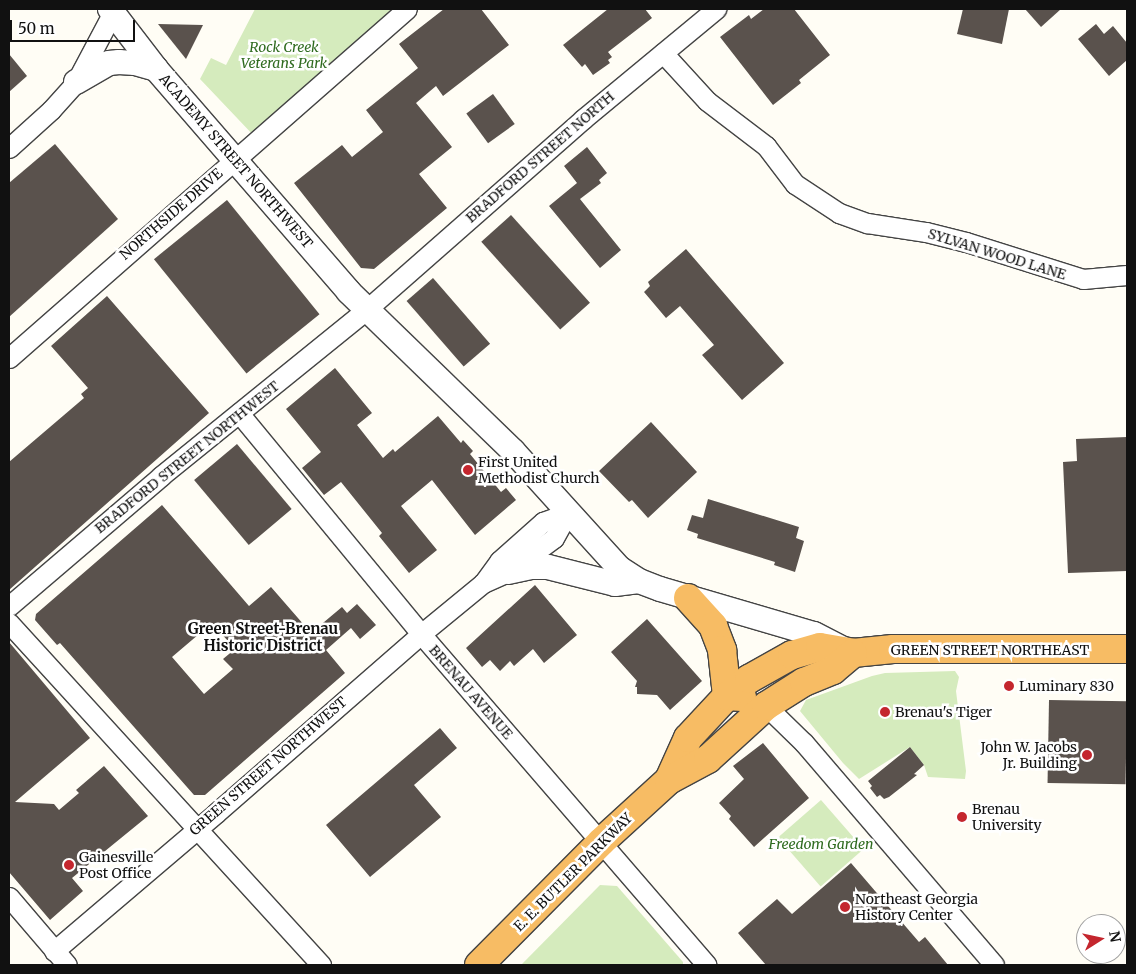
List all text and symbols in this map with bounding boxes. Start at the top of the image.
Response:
scale bar [12,10,138,42]
text: 50 m [18,19,55,38]
park label: Rock Creek Veterans Park [241,39,327,72]
street label: ACADEMY STREET NORTHWEST [156,71,316,251]
street label: BRADFORD STREET NORTH [462,88,618,226]
street label: NORTHSIDE DRIVE [116,165,226,263]
street label: SYLVAN WOOD LANE [926,225,1068,283]
street label: BRADFORD STREET NORTHWEST [91,377,283,537]
place label: First United Methodist Church [478,454,600,487]
marker: First United Methodist Church [462,464,474,476]
district label: Green Street-Brenau Historic District [188,619,338,654]
street label: BRENAU AVENUE [426,642,516,742]
street label: GREEN STREET NORTHEAST [891,642,1089,658]
place label: Luminary 830 [1019,678,1114,694]
marker: Luminary 830 [1003,680,1015,692]
street label: GREEN STREET NORTHWEST [186,693,350,839]
place label: Brenau's Tiger [895,704,992,720]
marker: Brenau's Tiger [879,706,891,718]
place label: John W. Jacobs Jr. Building [980,739,1077,772]
marker: John W. Jacobs Jr. Building [1081,749,1093,761]
place label: Brenau University [972,801,1042,834]
street label: E. E. BUTLER PARKWAY [510,809,636,935]
marker: Brenau University [956,811,968,823]
park label: Freedom Garden [769,836,873,852]
place label: Gainesville Post Office [79,849,153,882]
marker: Gainesville Post Office [63,859,75,871]
place label: Northeast Georgia History Center [855,891,978,924]
marker: Northeast Georgia History Center [839,901,851,913]
north arrow [1076,914,1126,964]
text: N [1105,930,1125,944]

